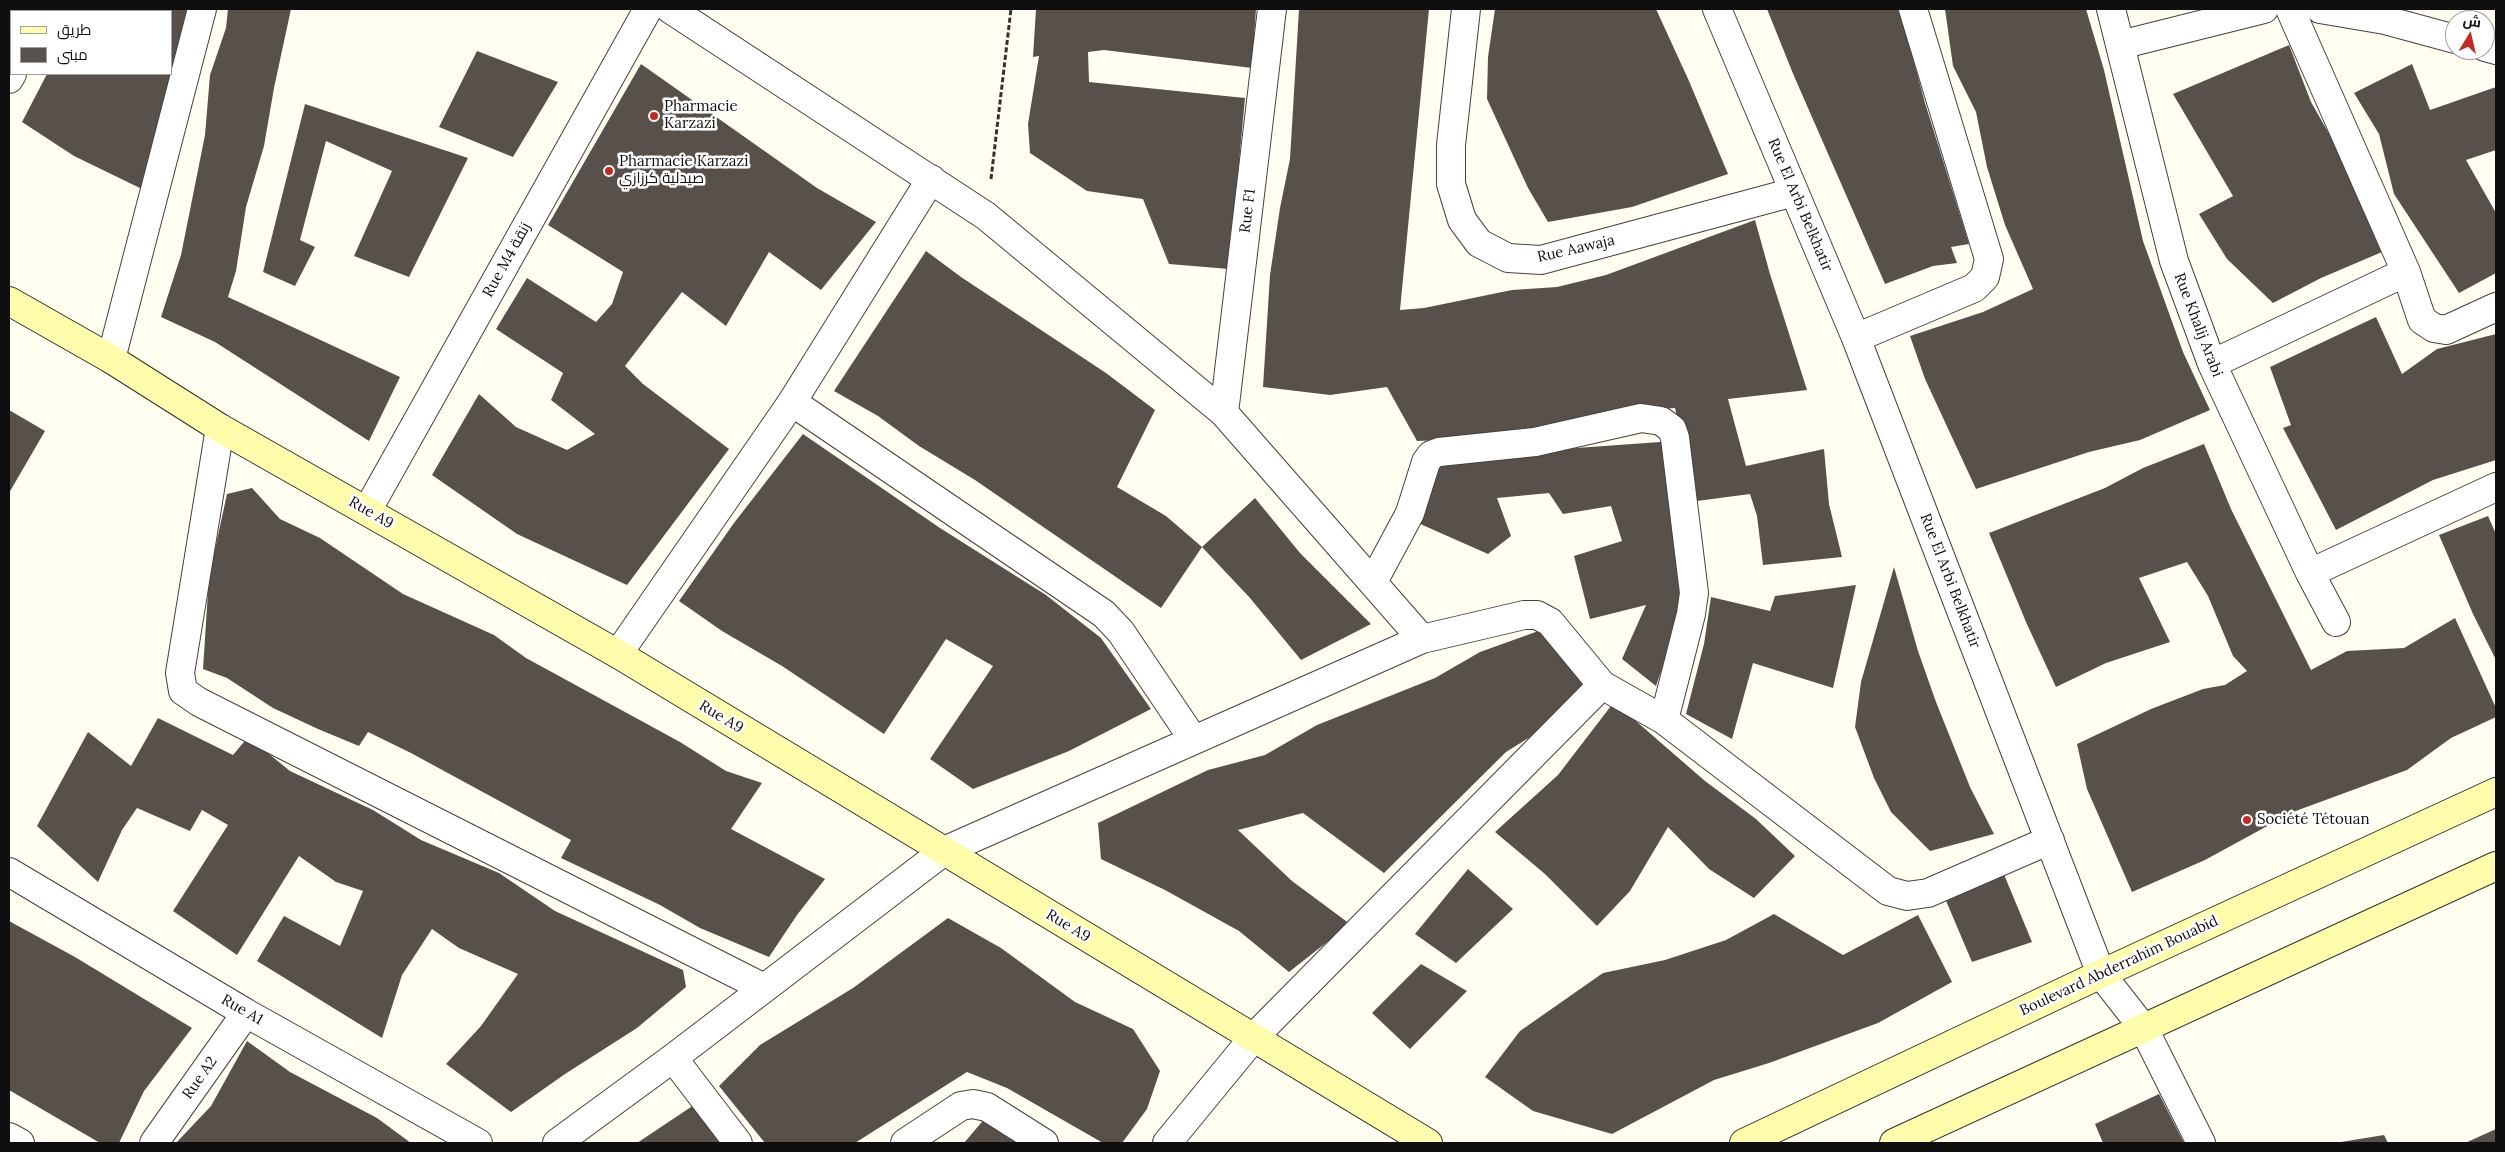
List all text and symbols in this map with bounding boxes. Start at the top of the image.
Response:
legend [10,10,172,75]
north arrow [2445,10,2495,60]
text: ش [2462,11,2482,31]
text: طريق [57,20,91,39]
text: مبنى [57,45,88,64]
place label: Pharmacie Karzazi [664,98,738,133]
marker: Pharmacie Karzazi [648,110,660,122]
street label: Rue El Arbi Belkhatir [1764,136,1836,274]
place label: Pharmacie Karzazi صيدلية كرزازي [619,153,748,188]
marker: Pharmacie Karzazi صيدلية كرزازي [603,165,615,177]
street label: Rue F1 [1236,188,1260,234]
street label: Rue M4 زنقة [479,220,535,300]
street label: Rue Aawaja [1535,231,1617,267]
street label: Rue Khalij Arabi [2170,270,2226,380]
street label: Rue A9 [345,493,397,533]
street label: Rue El Arbi Belkhatir [1916,511,1984,651]
street label: Rue A9 [696,697,746,737]
place label: Société Tétouan [2257,811,2370,829]
marker: Société Tétouan [2241,814,2253,826]
street label: Rue A9 [1043,906,1093,946]
street label: Boulevard Abderrahim Bouabid [2017,912,2221,1020]
street label: Rue A1 [218,991,266,1029]
street label: Rue A2 [179,1053,221,1103]

